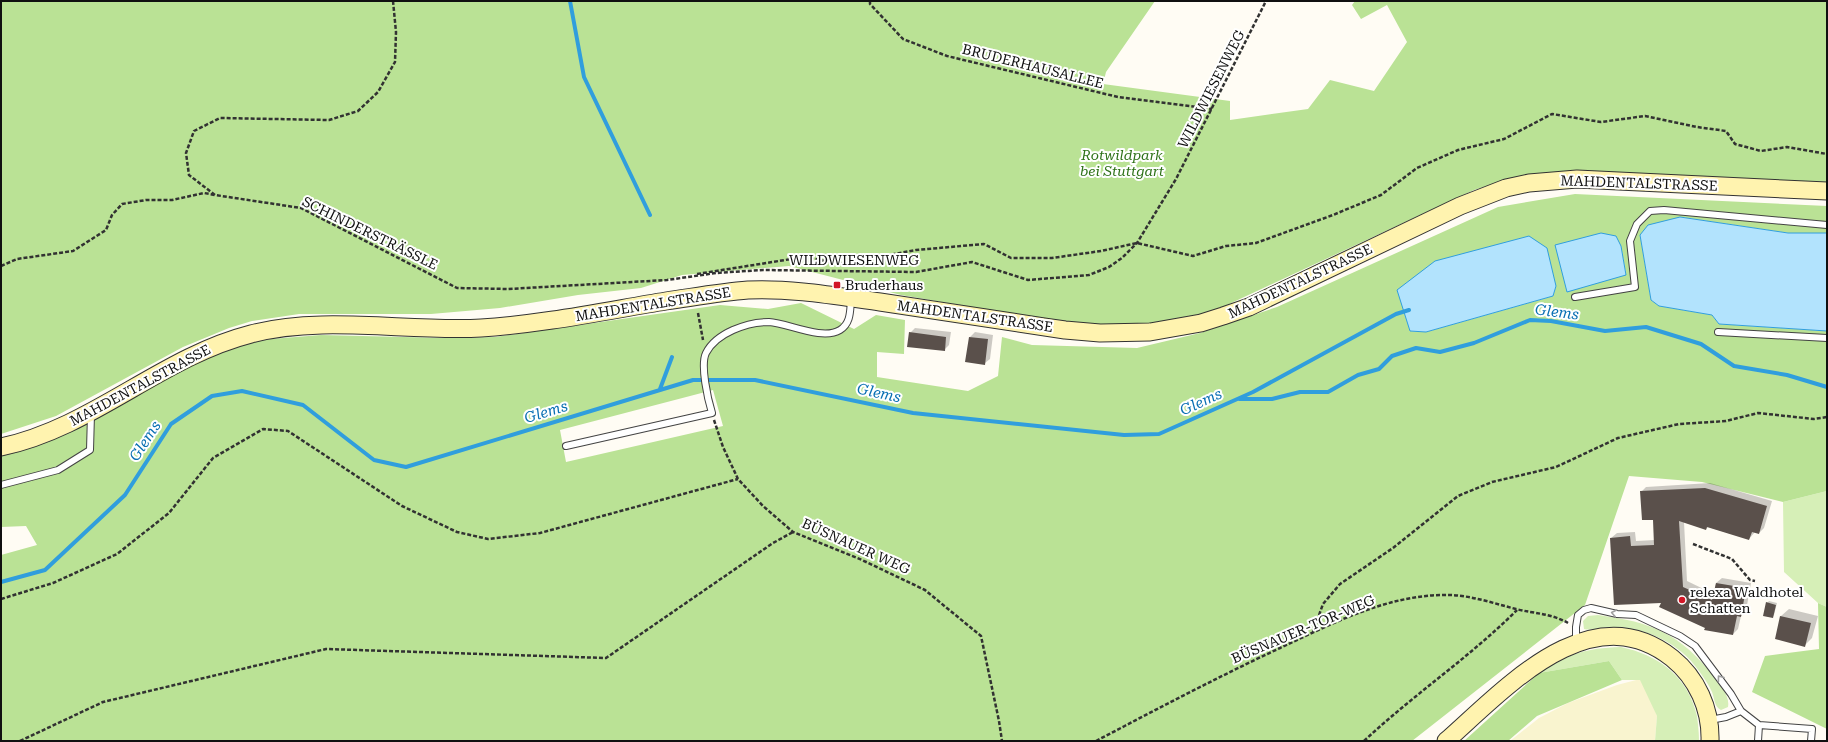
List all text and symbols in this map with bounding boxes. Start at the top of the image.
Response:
street label: WILDWIESENWEG [1174,27,1248,151]
street label: BRUDERHAUSALLEE [961,41,1105,91]
park label: Rotwildpark bei Stuttgart [1080,147,1165,179]
street label: MAHDENTALSTRASSE [1560,172,1718,194]
street label: SCHINDERSTRÄSSLE [300,193,440,273]
street label: MAHDENTALSTRASSE [1225,241,1375,321]
street label: WILDWIESENWEG [789,252,919,268]
place label: Bruderhaus [845,277,924,293]
marker: Bruderhaus [832,280,842,290]
street label: MAHDENTALSTRASSE [574,284,732,324]
street label: MAHDENTALSTRASSE [896,297,1054,335]
water label: Glems [1534,300,1580,324]
street label: MAHDENTALSTRASSE [67,341,213,429]
water label: Glems [856,380,902,406]
water label: Glems [1177,385,1225,419]
water label: Glems [522,397,570,427]
water label: Glems [125,418,165,464]
street label: BÜSNAUER WEG [799,515,913,577]
place label: relexa Waldhotel Schatten [1690,584,1804,616]
street label: BÜSNAUER-TOR-WEG [1229,592,1377,666]
marker: relexa Waldhotel Schatten [1677,595,1687,605]
one-way arrow [1611,609,1617,618]
one-way arrow [1717,676,1724,683]

